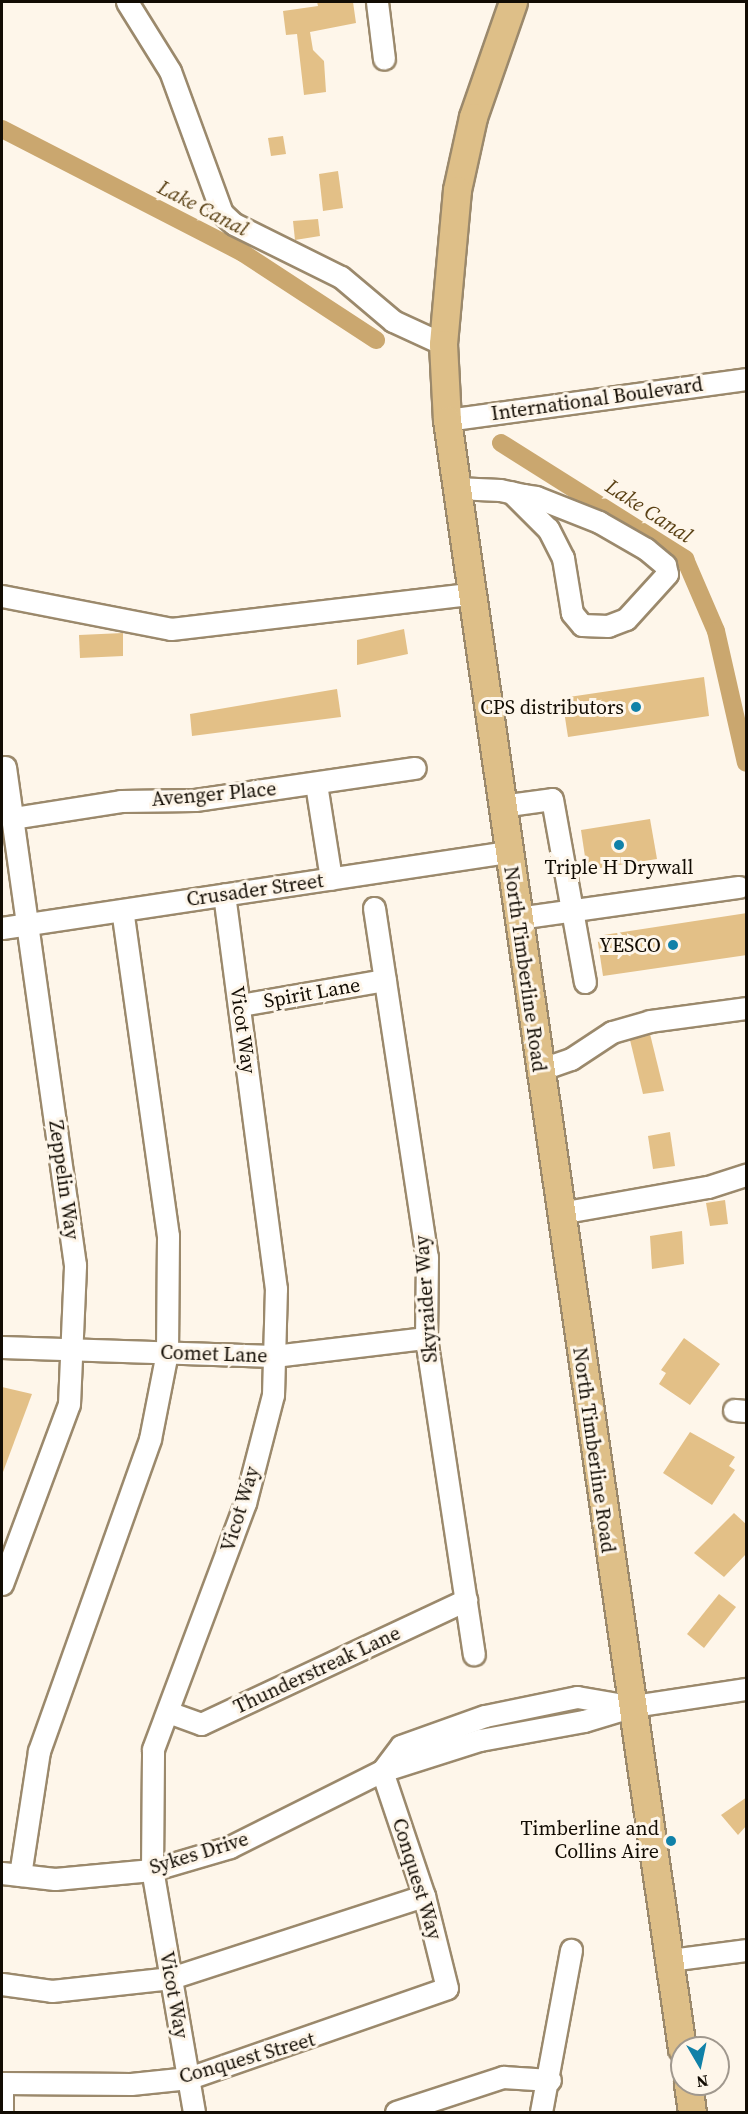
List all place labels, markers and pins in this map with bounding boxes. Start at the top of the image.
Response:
place label: CPS distributors [480,695,624,719]
marker: CPS distributors [629,700,643,714]
marker: Triple H Drywall [612,838,626,852]
place label: Triple H Drywall [545,855,693,879]
place label: YESCO [599,933,661,957]
marker: YESCO [666,938,680,952]
place label: Timberline and Collins Aire [521,1817,659,1864]
marker: Timberline and Collins Aire [664,1834,678,1848]

